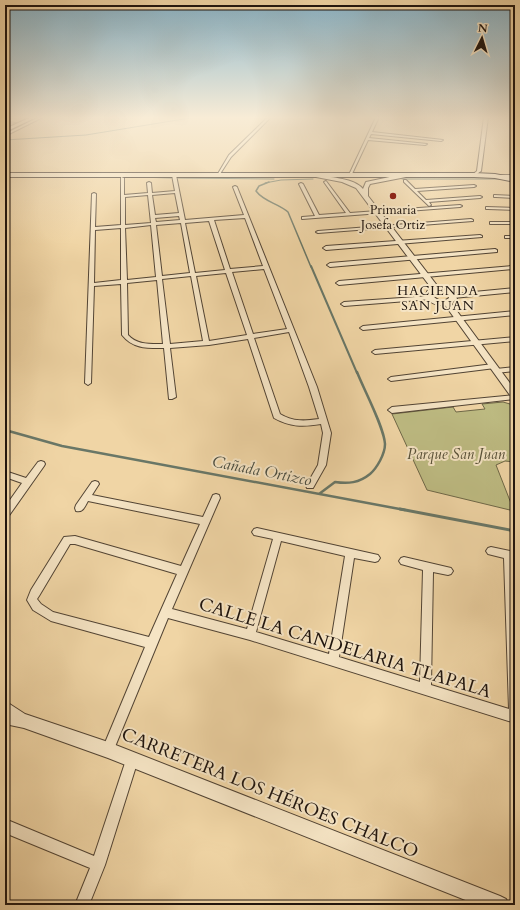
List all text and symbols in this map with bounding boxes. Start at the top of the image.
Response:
north arrow [462,18,502,58]
text: N [477,21,489,36]
marker: Primaria Josefa Ortiz [388,191,398,201]
place label: Primaria Josefa Ortiz [359,201,425,234]
district label: HACIENDA SAN JUAN [397,282,479,315]
park label: Parque San Juan [407,444,506,464]
water label: Cañada Ortizco [210,451,314,492]
street label: CALLE LA CANDELARIA TLAPALA [196,592,494,705]
street label: CARRETERA LOS HÉROES CHALCO [118,722,422,864]

